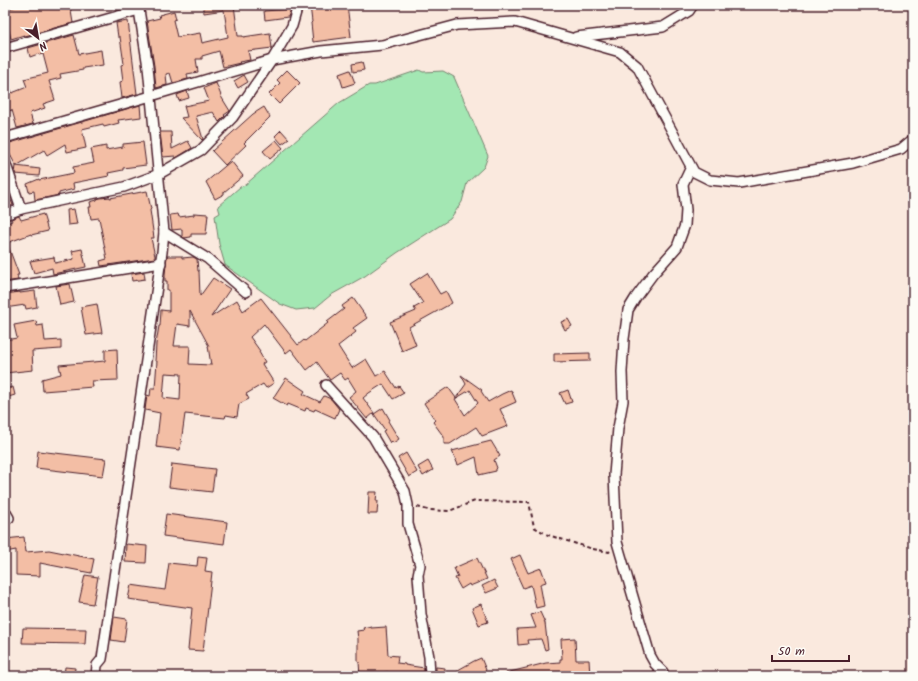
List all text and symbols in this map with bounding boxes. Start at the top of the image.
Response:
north arrow [18,18,58,58]
text: N [35,36,50,55]
scale bar [772,637,849,663]
text: 50 m [778,642,805,661]

